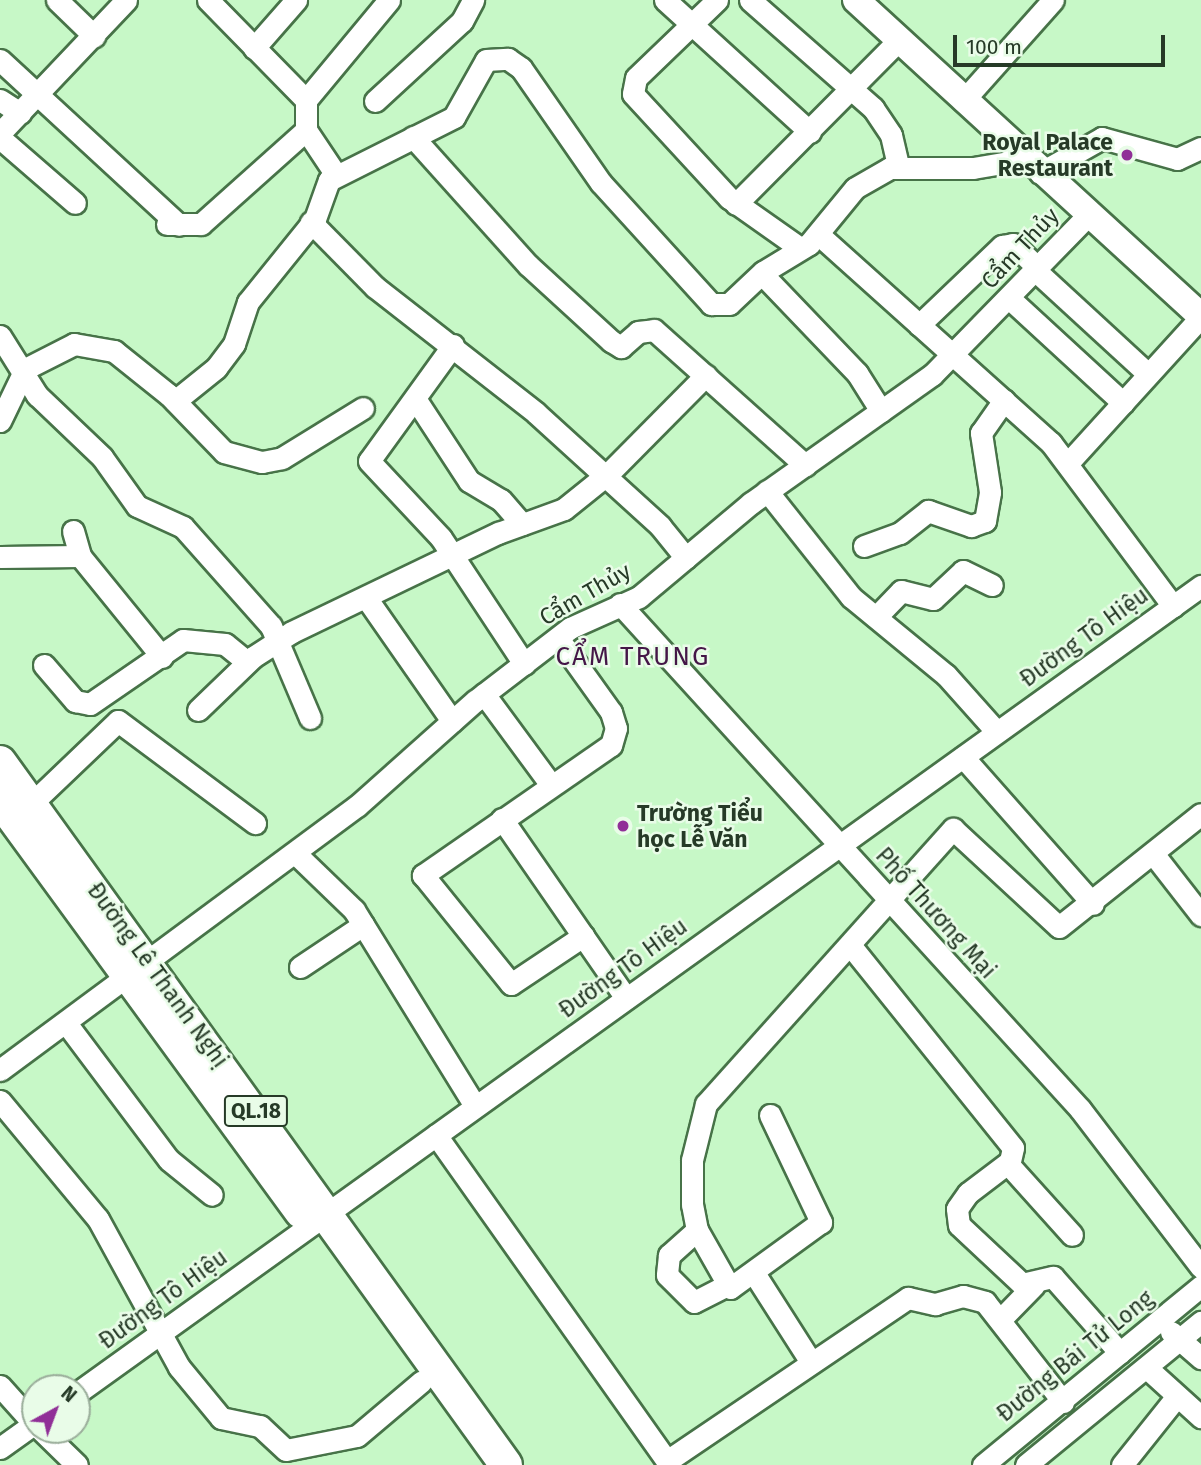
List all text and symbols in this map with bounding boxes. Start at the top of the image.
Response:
scale bar [956,21,1168,65]
text: 100 m [966,34,1022,60]
place label: Royal Palace Restaurant [982,128,1113,182]
marker: Royal Palace Restaurant [1119,147,1135,163]
street label: Cẩm Thủy [975,202,1065,294]
street label: Cẩm Thủy [534,557,636,631]
street label: Đường Tô Hiệu [1014,581,1154,693]
district label: CẨM TRUNG [557,641,709,673]
place label: Trường Tiểu học Lễ Văn [637,799,763,853]
marker: Trường Tiểu học Lễ Văn [615,818,631,834]
street label: Phố Thương Mại [870,842,1002,984]
street label: Đường Lê Thanh Nghị [82,877,234,1073]
street label: Đường Tô Hiệu [553,912,693,1024]
road number: QL.18 [223,1094,289,1128]
street label: Đường Tô Hiệu [93,1243,233,1355]
street label: Đường Bái Tử Long [991,1284,1159,1428]
north arrow [21,1374,91,1444]
text: N [56,1381,81,1407]

